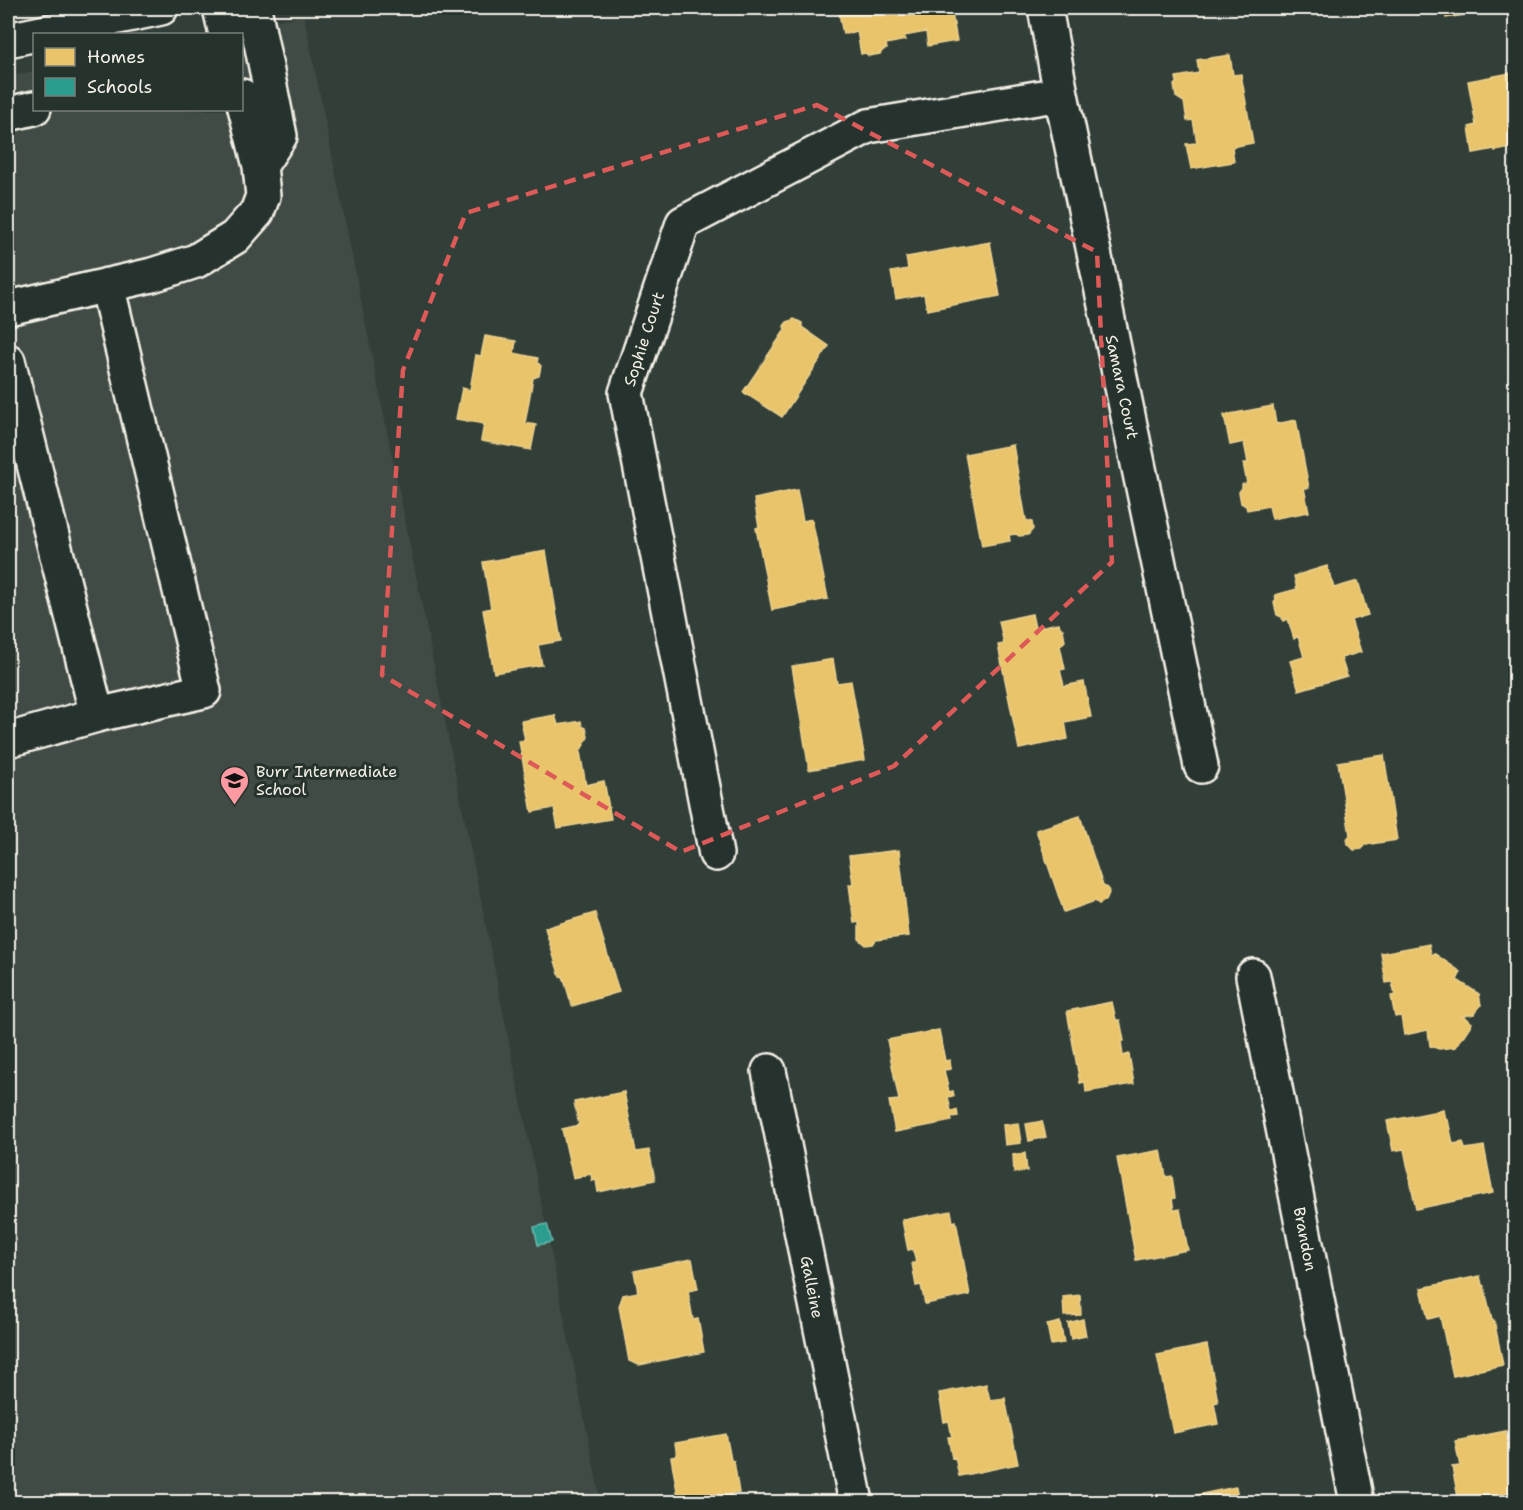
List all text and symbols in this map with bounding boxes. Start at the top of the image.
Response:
legend [33,33,243,111]
text: Homes [87,45,145,69]
text: Schools [87,75,153,99]
street label: Sophie Court [619,289,669,389]
street label: Samara Court [1101,333,1143,441]
place label: Burr Intermediate School [256,761,397,800]
school or university icon: Burr Intermediate School [219,764,251,806]
street label: Brandon [1288,1205,1322,1273]
street label: Galleine [796,1254,828,1320]

